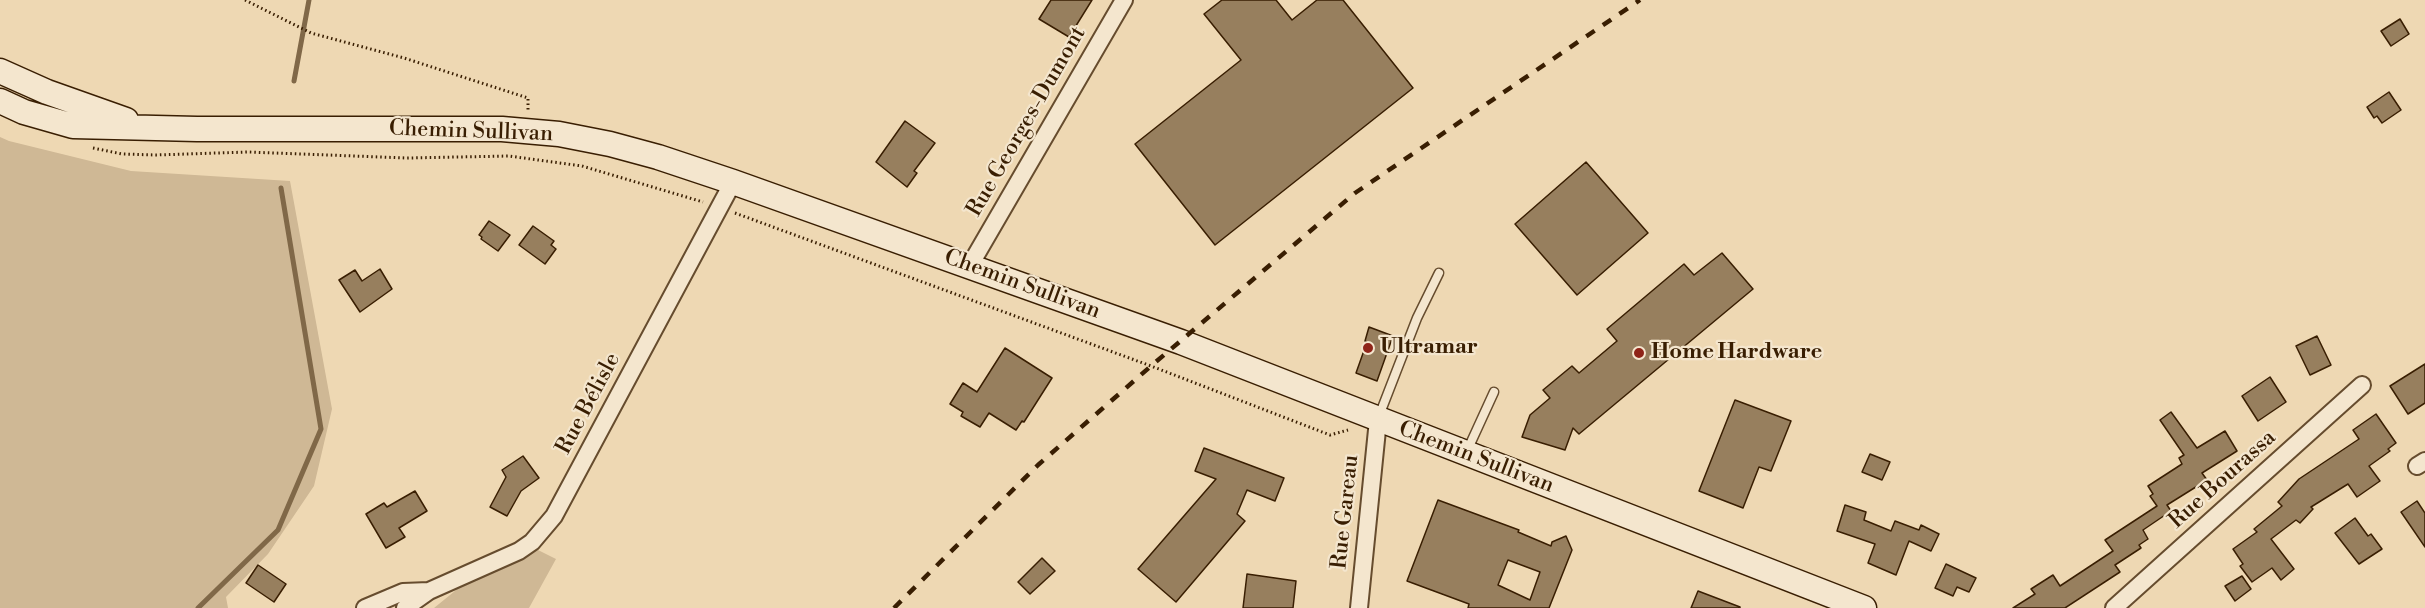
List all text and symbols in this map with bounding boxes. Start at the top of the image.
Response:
street label: Rue Georges-Dumont [962,22,1092,222]
street label: Chemin Sullivan [389,116,553,148]
street label: Chemin Sullivan [940,245,1104,325]
place label: Ultramar [1380,335,1478,361]
place label: Home Hardware [1651,340,1822,366]
marker: Ultramar [1361,341,1375,355]
marker: Home Hardware [1632,346,1646,360]
street label: Rue Bélisle [551,349,627,459]
street label: Chemin Sullivan [1395,416,1557,500]
street label: Rue Bourassa [2164,425,2282,535]
street label: Rue Gareau [1327,454,1365,570]

